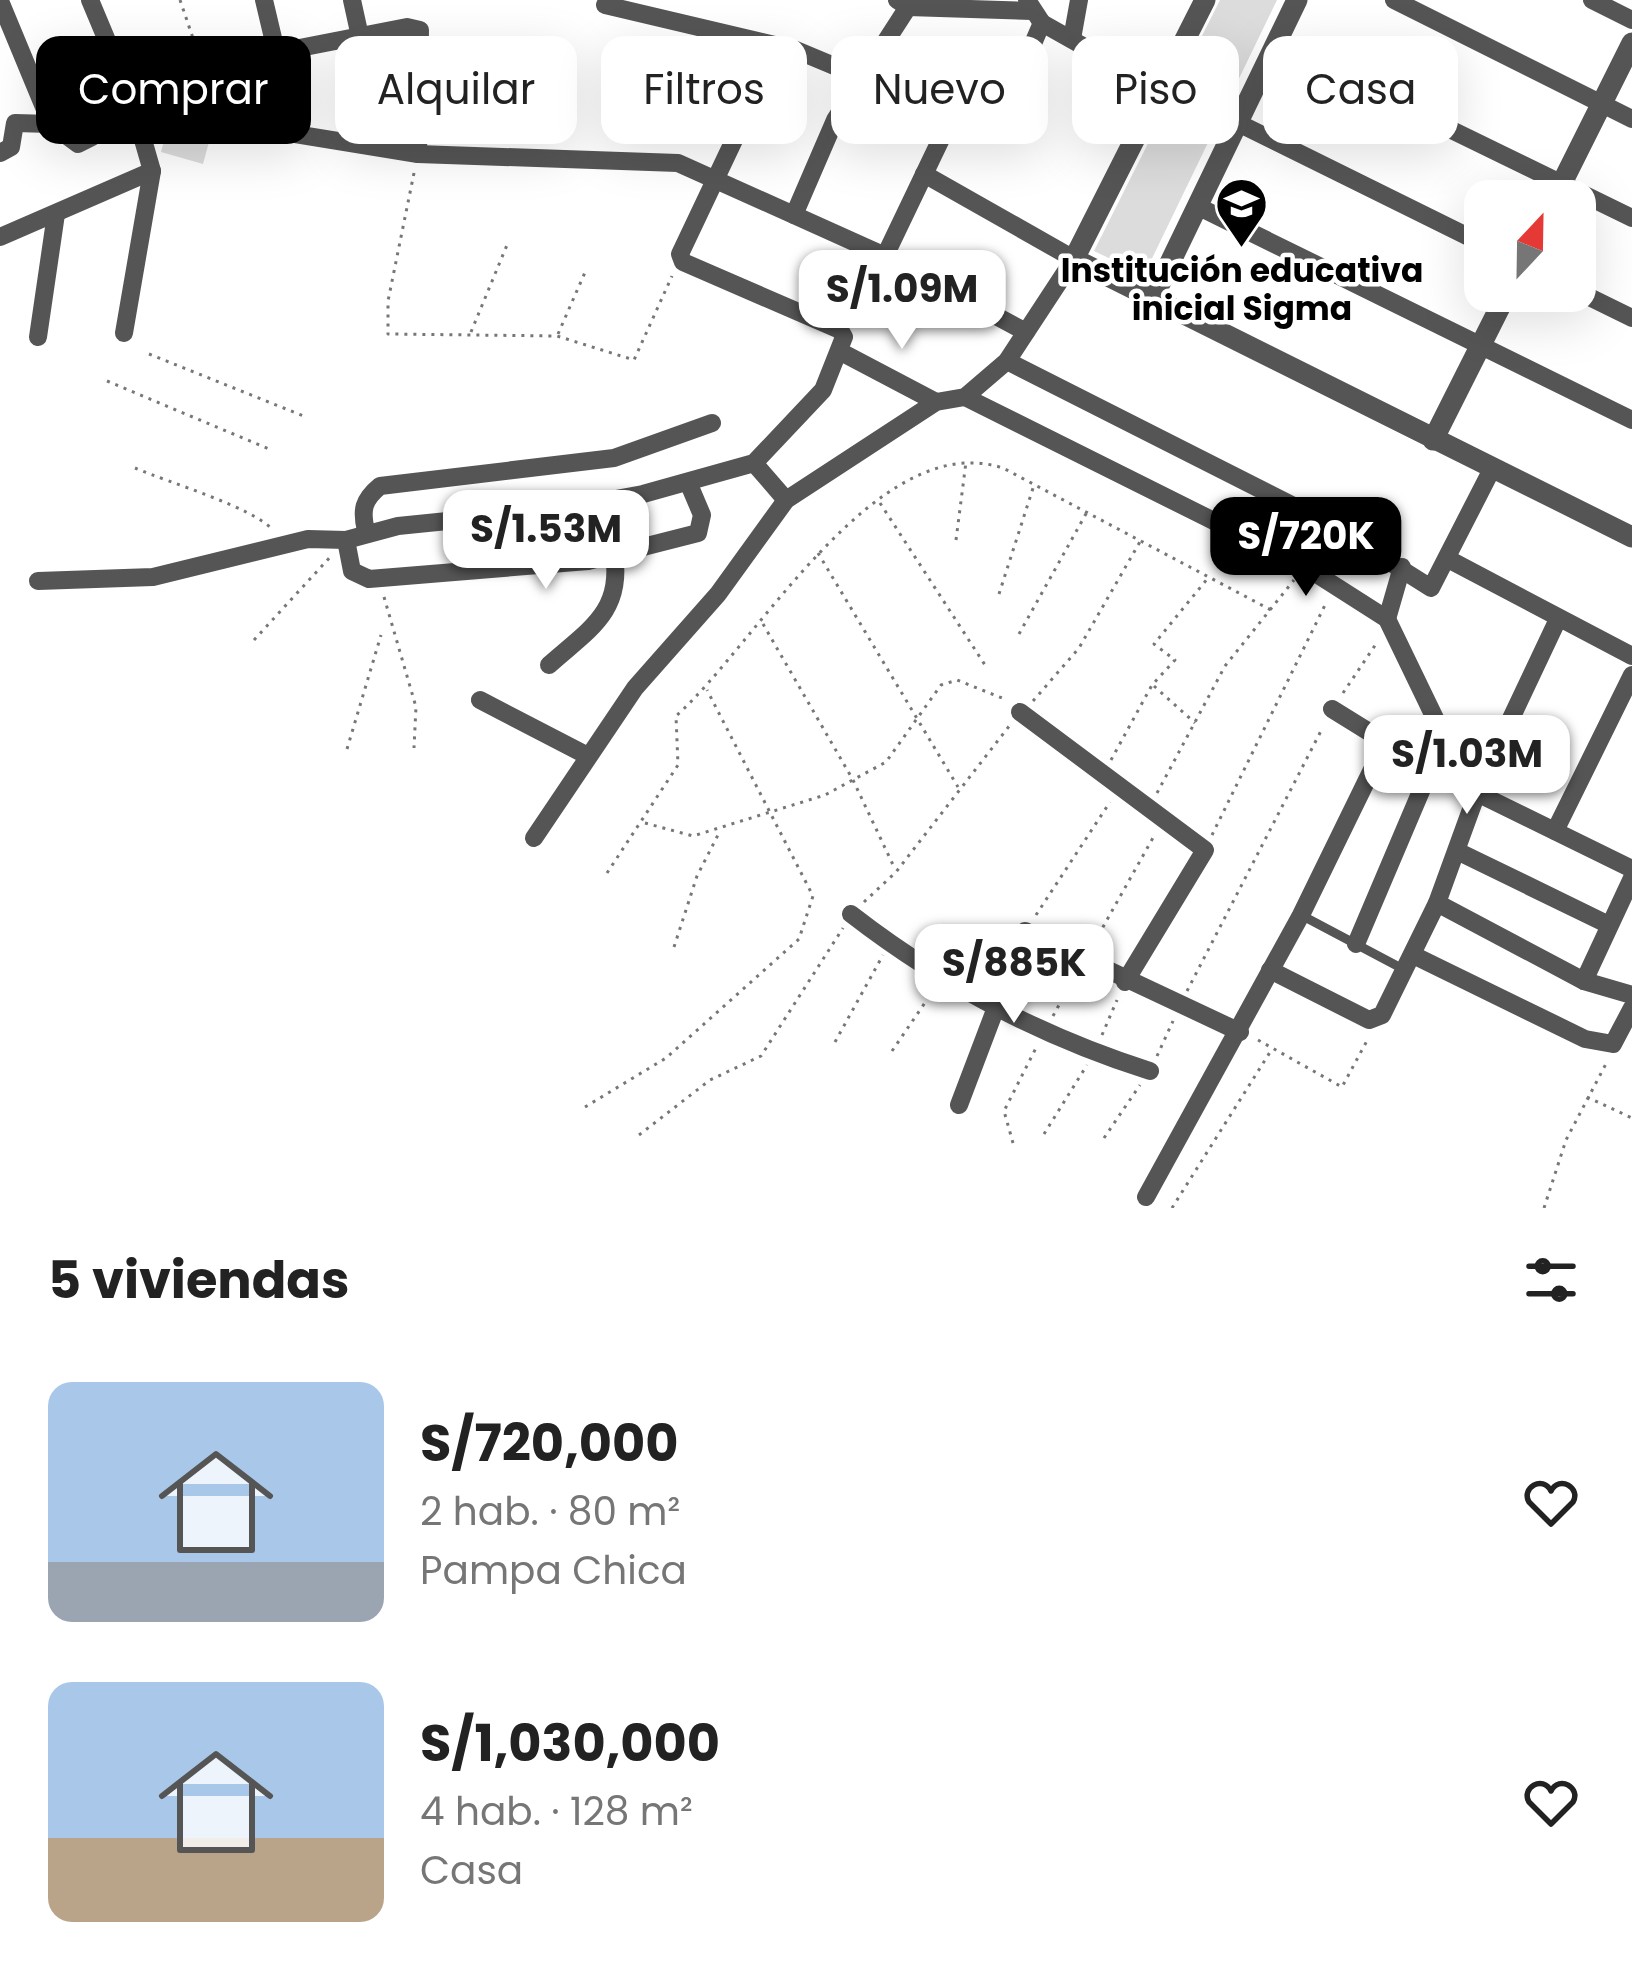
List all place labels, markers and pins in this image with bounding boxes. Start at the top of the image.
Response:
school or university icon: Institución educativa inicial Sigma [1214,175,1270,249]
place label: Institución educativa inicial Sigma [1061,247,1423,332]
pin: S/1.09M [791,250,1013,352]
pin: S/1.53M [435,490,657,592]
pin: S/720K [1208,497,1404,599]
pin: S/1.03M [1356,715,1578,817]
pin: S/885K [916,924,1112,1026]

